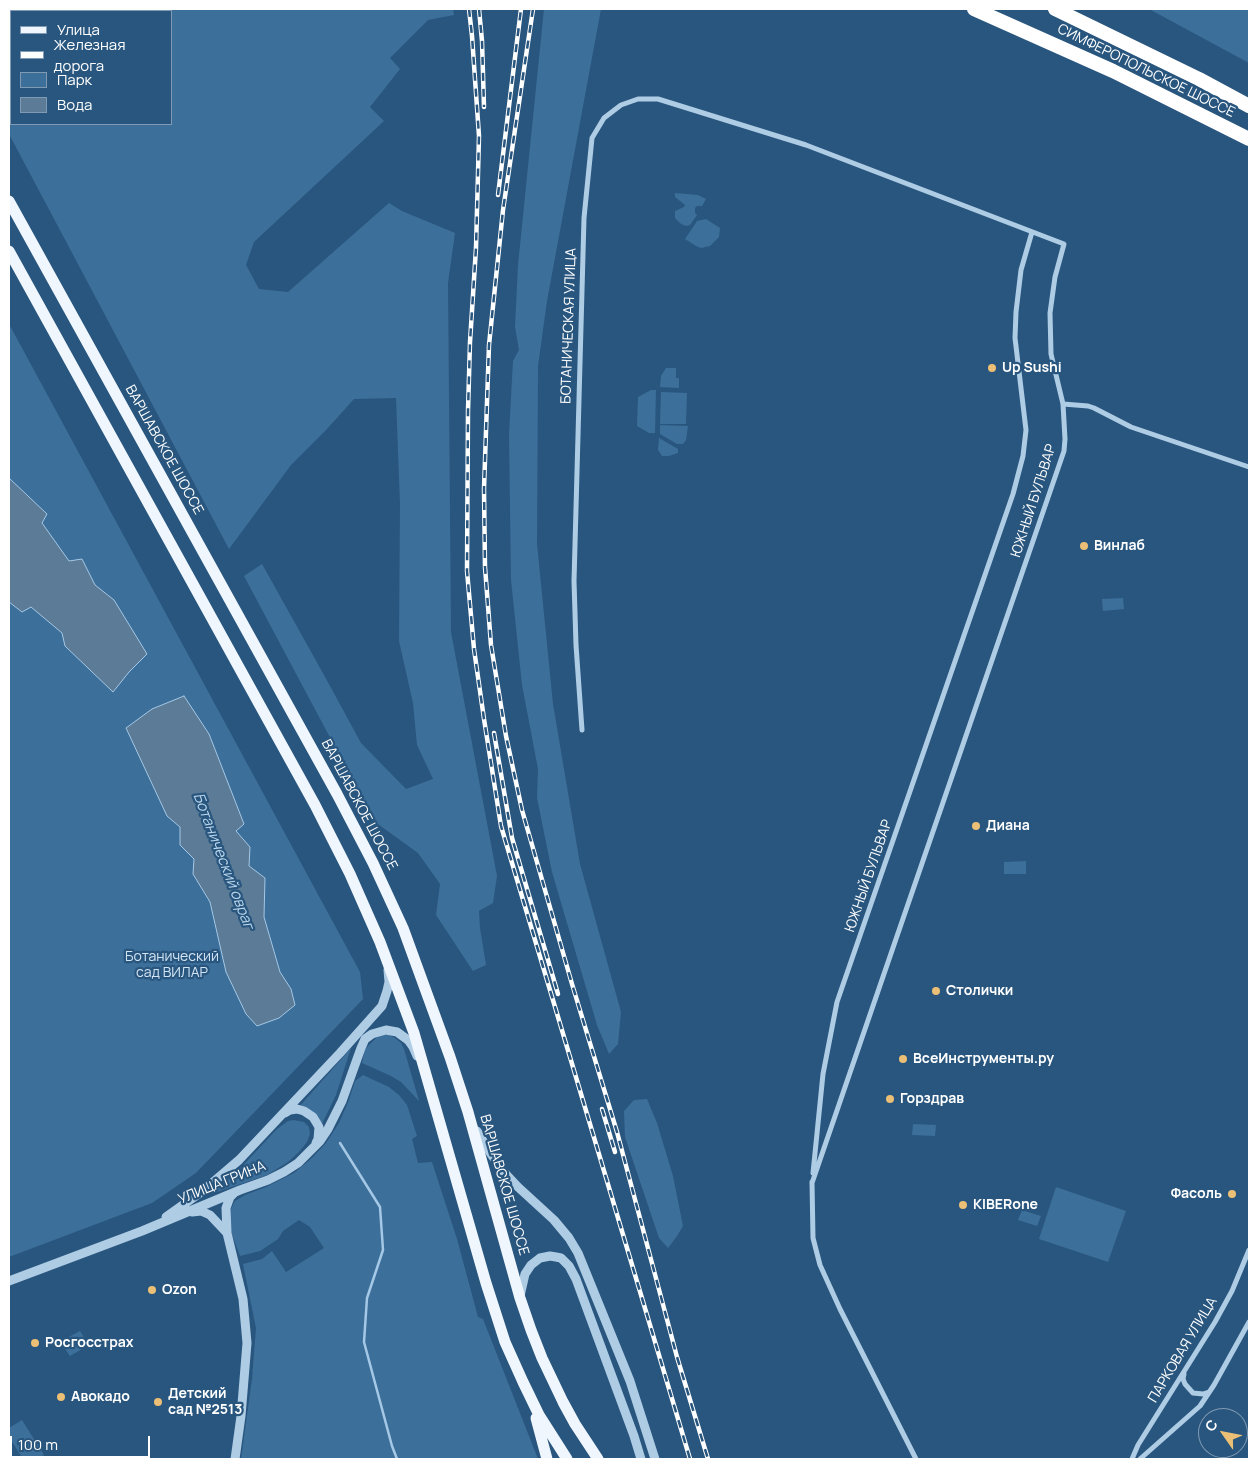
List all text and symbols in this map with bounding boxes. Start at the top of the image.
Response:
legend [10,10,172,125]
text: Улица [57,19,100,40]
street label: СИМФЕРОПОЛЬСКОЕ ШОССЕ [1055,21,1237,121]
text: Железная дорога [54,34,125,76]
text: Парк [57,69,92,90]
text: Вода [57,94,92,115]
street label: БОТАНИЧЕСКАЯ УЛИЦА [558,248,580,404]
place label: Up Sushi [1002,360,1062,376]
marker: Up Sushi [986,362,998,374]
street label: ВАРШАВСКОЕ ШОССЕ [121,382,207,518]
street label: ЮЖНЫЙ БУЛЬВАР [1008,442,1060,560]
place label: Винлаб [1094,538,1145,554]
marker: Винлаб [1078,540,1090,552]
street label: ВАРШАВСКОЕ ШОССЕ [317,737,401,873]
water label: Ботанический овраг [189,790,257,932]
street label: ЮЖНЫЙ БУЛЬВАР [842,817,896,935]
place label: Диана [986,818,1030,834]
marker: Диана [970,820,982,832]
park label: Ботанический сад ВИЛАР [125,949,219,982]
place label: Столички [946,983,1013,999]
marker: Столички [930,985,942,997]
place label: ВсеИнструменты.ру [913,1051,1054,1067]
marker: ВсеИнструменты.ру [897,1053,909,1065]
place label: Горздрав [900,1091,964,1107]
marker: Горздрав [884,1093,896,1105]
street label: ВАРШАВСКОЕ ШОССЕ [476,1113,532,1257]
street label: УЛИЦА ГРИНА [176,1158,268,1208]
place label: Фасоль [1171,1186,1222,1202]
marker: Фасоль [1226,1188,1238,1200]
place label: KIBERone [973,1197,1038,1213]
marker: KIBERone [957,1199,969,1211]
place label: Ozon [162,1282,197,1298]
marker: Ozon [146,1284,158,1296]
street label: ПАРКОВАЯ УЛИЦА [1145,1294,1221,1406]
place label: Росгосстрах [45,1335,134,1351]
marker: Росгосстрах [29,1337,41,1349]
place label: Детский сад №2513 [168,1386,242,1418]
place label: Авокадо [71,1389,130,1405]
marker: Авокадо [55,1391,67,1403]
marker: Детский сад №2513 [152,1396,164,1408]
north arrow [1198,1408,1248,1458]
text: С [1200,1416,1222,1435]
scale bar [12,1426,152,1458]
text: 100 m [18,1434,58,1455]

